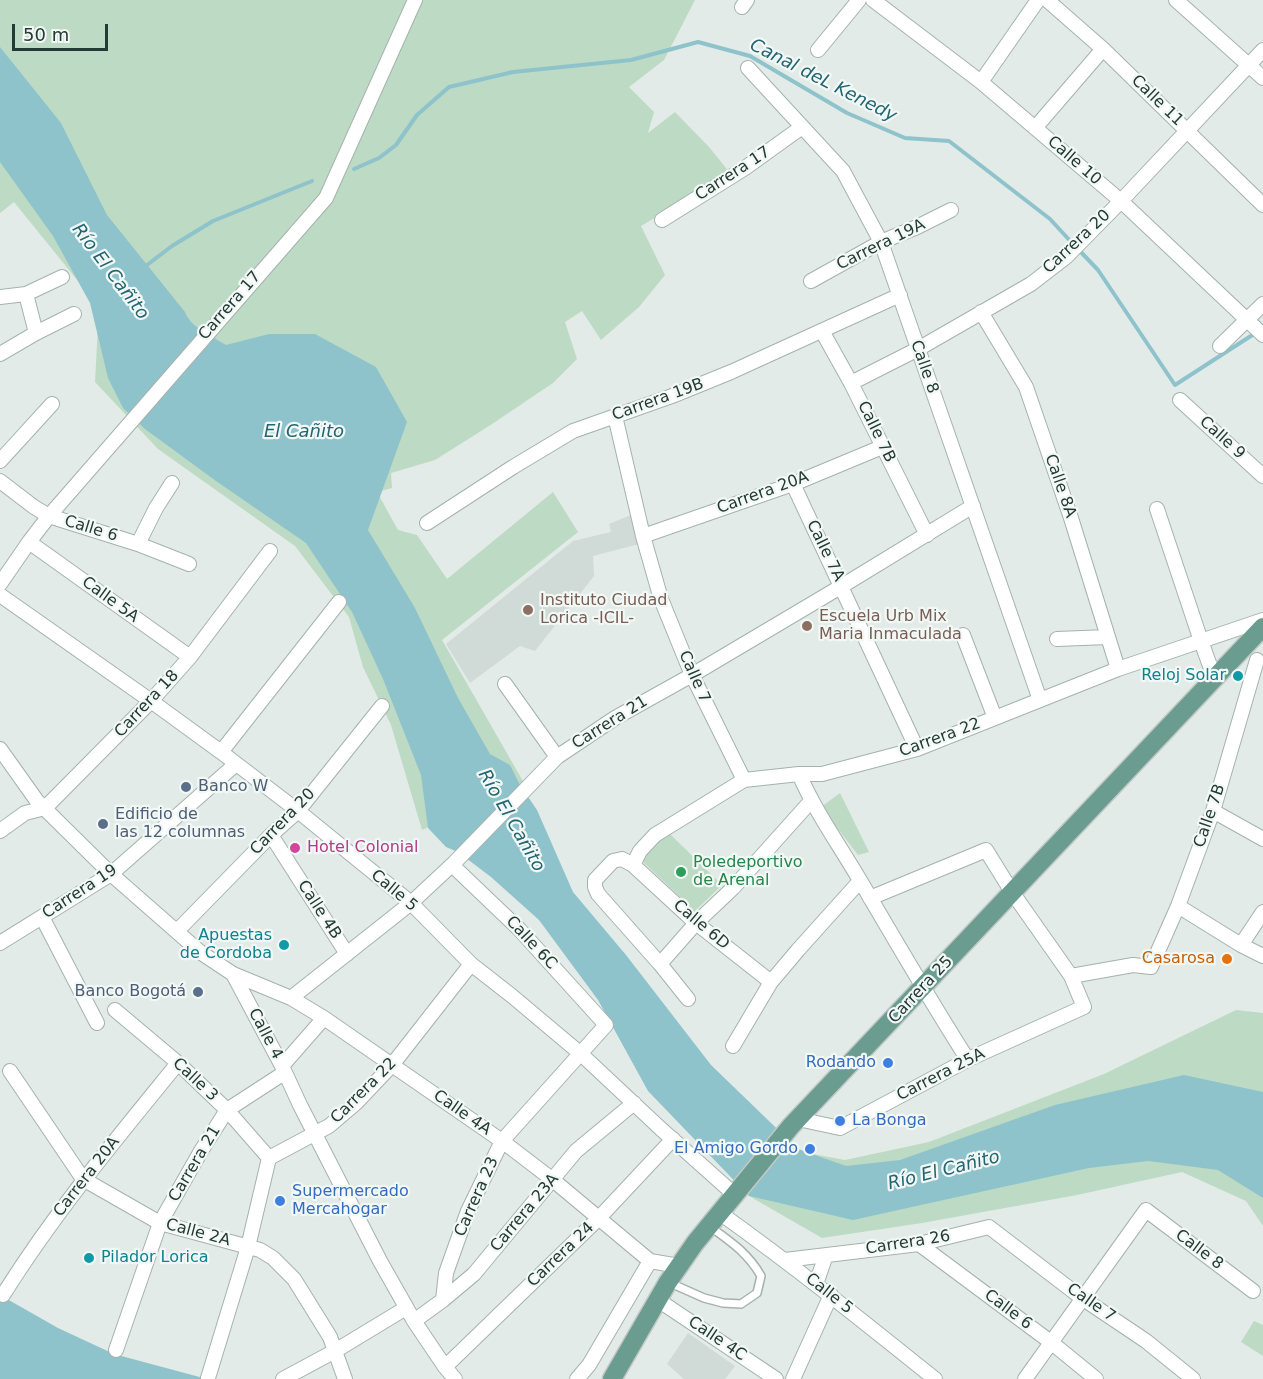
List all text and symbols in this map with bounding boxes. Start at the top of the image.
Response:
scale bar [15,12,111,50]
text: 50 m [23,24,69,45]
water label: Canal deL Kenedy [746,35,900,127]
street label: Calle 11 [1127,71,1187,131]
street label: Calle 10 [1043,132,1105,190]
street label: Carrera 17 [692,143,774,205]
street label: Carrera 20 [1039,206,1115,278]
street label: Carrera 19A [834,215,928,275]
water label: Río El Cañito [67,220,153,324]
street label: Carrera 17 [195,268,265,344]
street label: Calle 8 [906,338,942,396]
street label: Carrera 19B [610,375,706,425]
street label: Calle 7B [853,398,899,466]
street label: Calle 9 [1195,412,1249,464]
water label: El Cañito [264,421,344,443]
street label: Calle 8A [1040,452,1080,520]
street label: Carrera 20A [715,468,811,518]
street label: Calle 6 [62,512,120,546]
street label: Calle 7A [802,517,848,585]
street label: Calle 5A [78,573,142,627]
place label: Instituto Ciudad Lorica -ICIL- [540,591,667,629]
marker: Instituto Ciudad Lorica -ICIL- [521,603,535,617]
place label: Escuela Urb Mix Maria Inmaculada [819,607,962,645]
marker: Escuela Urb Mix Maria Inmaculada [800,619,814,633]
street label: Calle 7 [674,648,714,706]
street label: Carrera 18 [111,666,183,742]
place label: Reloj Solar [1141,666,1226,686]
marker: Reloj Solar [1231,669,1245,683]
street label: Carrera 21 [569,692,651,754]
street label: Carrera 22 [897,714,983,762]
water label: Río El Cañito [473,766,549,876]
place label: Banco W [198,777,268,797]
marker: Banco W [179,780,193,794]
street label: Calle 7B [1190,782,1230,850]
street label: Carrera 20 [247,785,319,859]
place label: Edificio de las 12 columnas [115,805,245,843]
marker: Edificio de las 12 columnas [96,817,110,831]
place label: Hotel Colonial [307,838,418,858]
marker: Hotel Colonial [288,841,302,855]
place label: Poledeportivo de Arenal [693,853,803,891]
street label: Carrera 19 [39,861,121,923]
marker: Poledeportivo de Arenal [674,865,688,879]
street label: Calle 5 [367,866,421,916]
street label: Calle 4B [293,877,345,943]
street label: Calle 6D [669,896,733,954]
street label: Calle 6C [501,912,561,974]
place label: Apuestas de Cordoba [180,926,272,964]
marker: Apuestas de Cordoba [277,938,291,952]
place label: Casarosa [1142,949,1215,969]
street label: Carrera 25 [885,952,957,1028]
marker: Casarosa [1220,952,1234,966]
place label: Banco Bogotá [75,982,186,1002]
marker: Banco Bogotá [191,985,205,999]
street label: Calle 4 [244,1005,286,1063]
street label: Carrera 25A [894,1045,988,1105]
place label: Rodando [806,1053,876,1073]
street label: Calle 3 [168,1054,222,1106]
street label: Carrera 22 [327,1054,401,1128]
marker: Rodando [881,1056,895,1070]
street label: Calle 4A [429,1086,495,1140]
place label: La Bonga [852,1111,927,1131]
marker: La Bonga [833,1114,847,1128]
street label: Carrera 21 [165,1123,225,1205]
street label: Carrera 20A [50,1133,124,1221]
place label: El Amigo Gordo [674,1139,798,1159]
marker: El Amigo Gordo [803,1142,817,1156]
water label: Río El Cañito [886,1147,1002,1195]
street label: Carrera 23 [451,1154,503,1240]
street label: Carrera 23A [487,1170,563,1256]
place label: Supermercado Mercahogar [292,1182,409,1220]
marker: Supermercado Mercahogar [273,1194,287,1208]
street label: Calle 2A [164,1215,232,1251]
street label: Carrera 24 [524,1219,598,1291]
street label: Calle 8 [1171,1226,1227,1274]
street label: Carrera 26 [864,1227,952,1259]
place label: Pilador Lorica [101,1248,209,1268]
marker: Pilador Lorica [82,1251,96,1265]
street label: Calle 5 [801,1270,857,1318]
street label: Calle 7 [1063,1279,1119,1327]
street label: Calle 6 [980,1286,1036,1334]
street label: Calle 4C [684,1313,750,1365]

